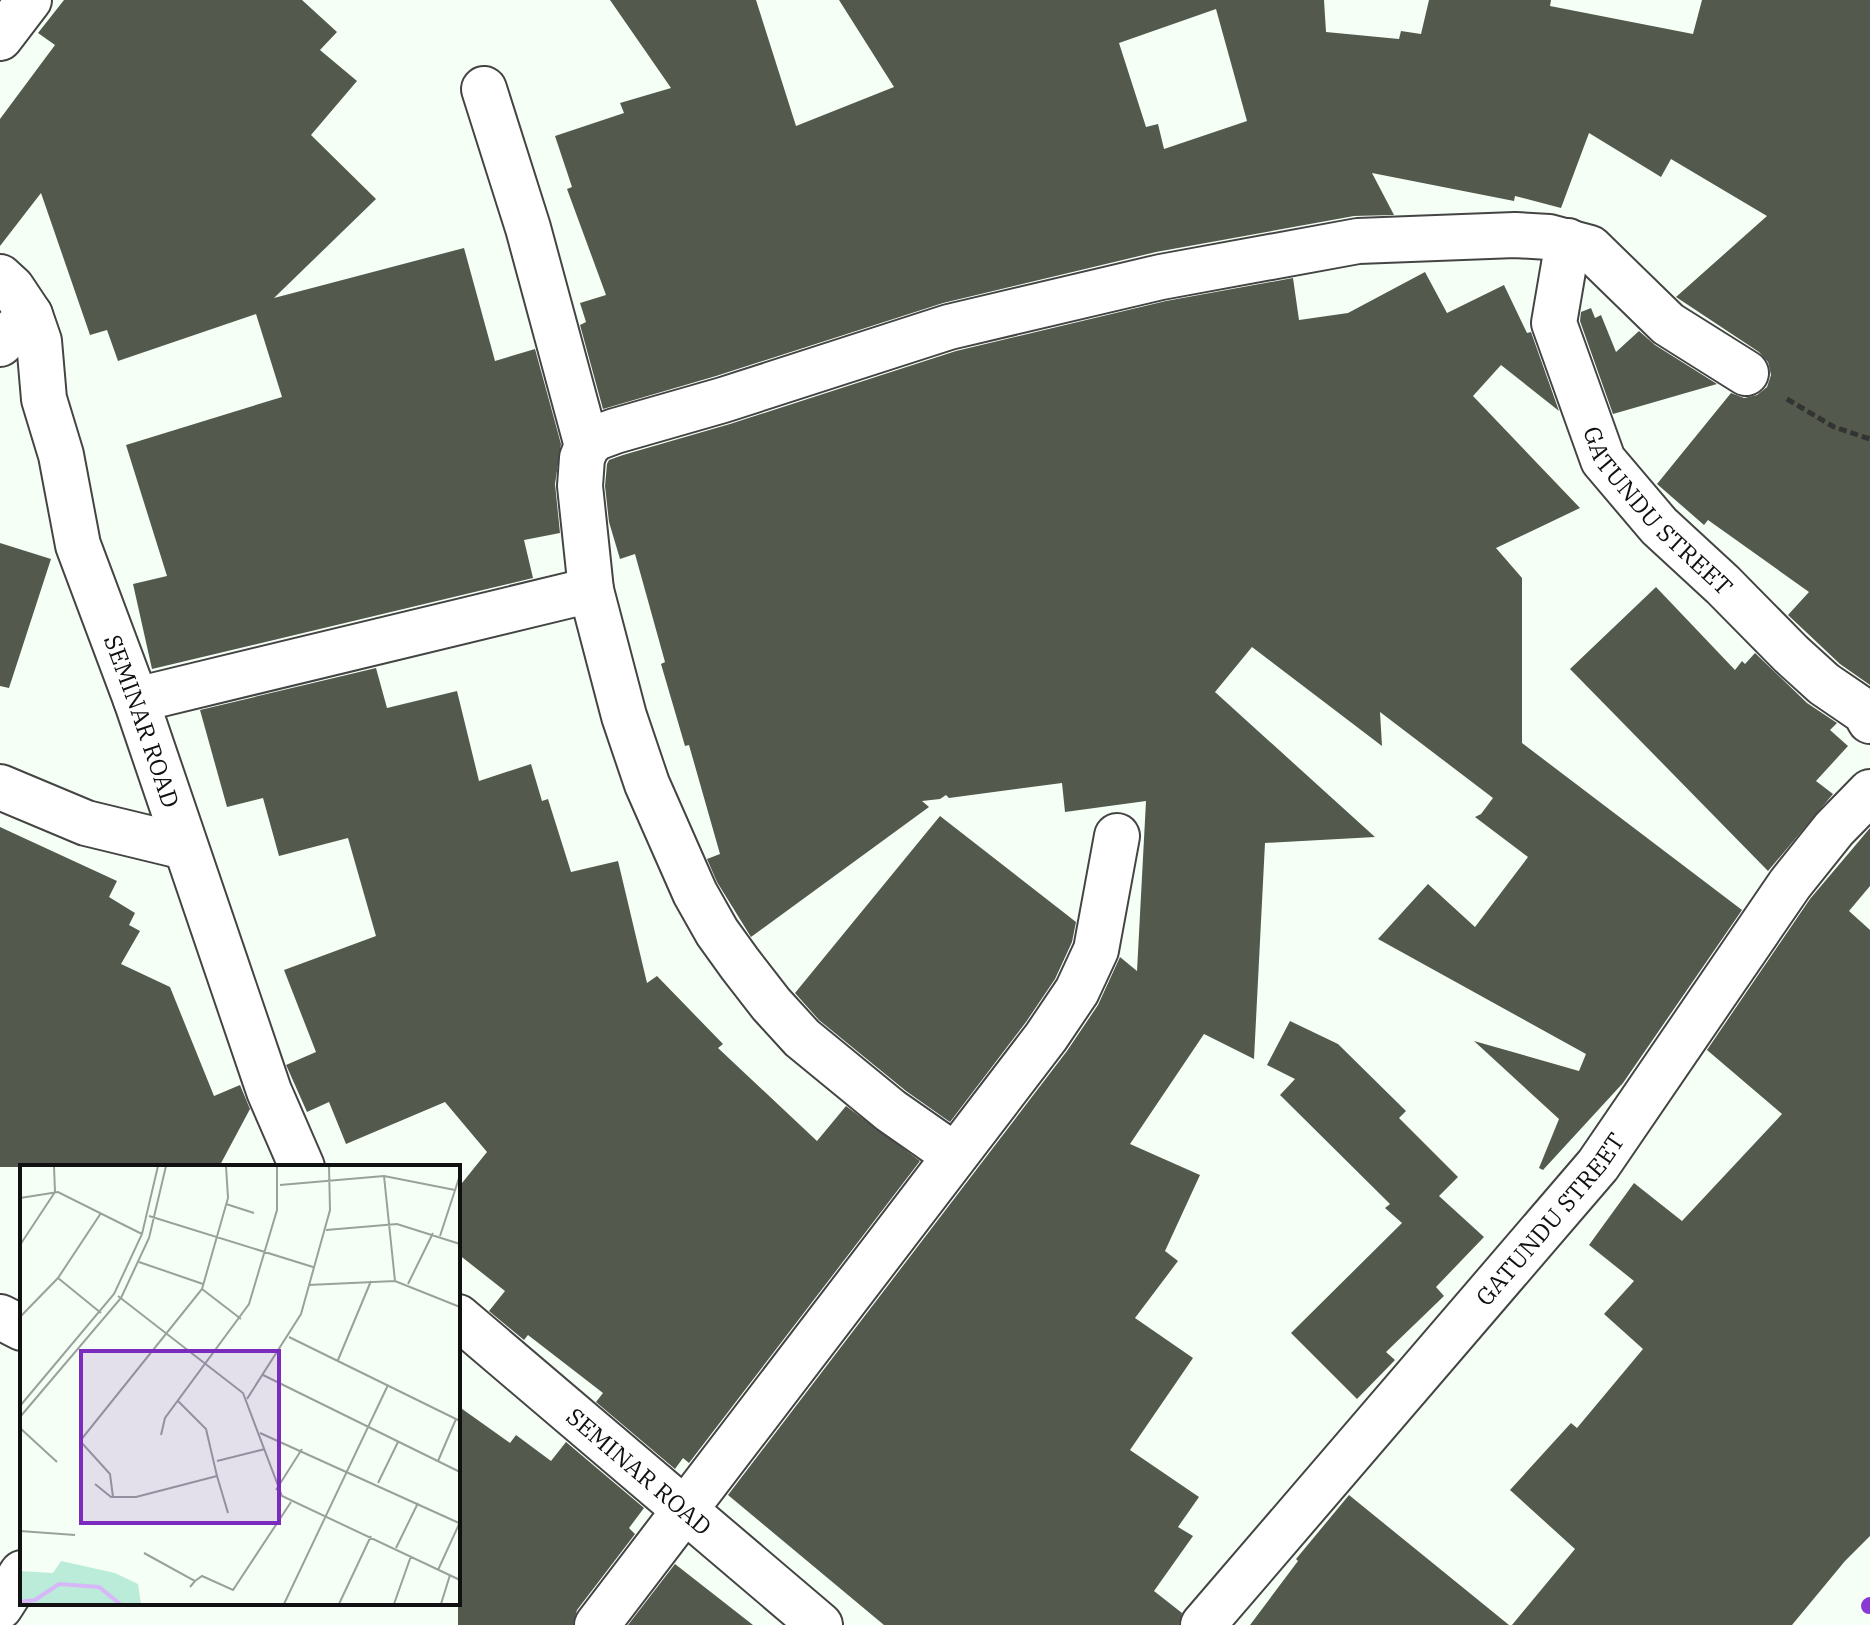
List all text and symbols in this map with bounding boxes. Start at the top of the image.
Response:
street label: GATUNDU STREET [1576,422,1740,602]
street label: SEMINAR ROAD [97,630,187,812]
street label: GATUNDU STREET [1468,1126,1631,1312]
inset map [20,1165,460,1605]
street label: SEMINAR ROAD [560,1400,719,1542]

